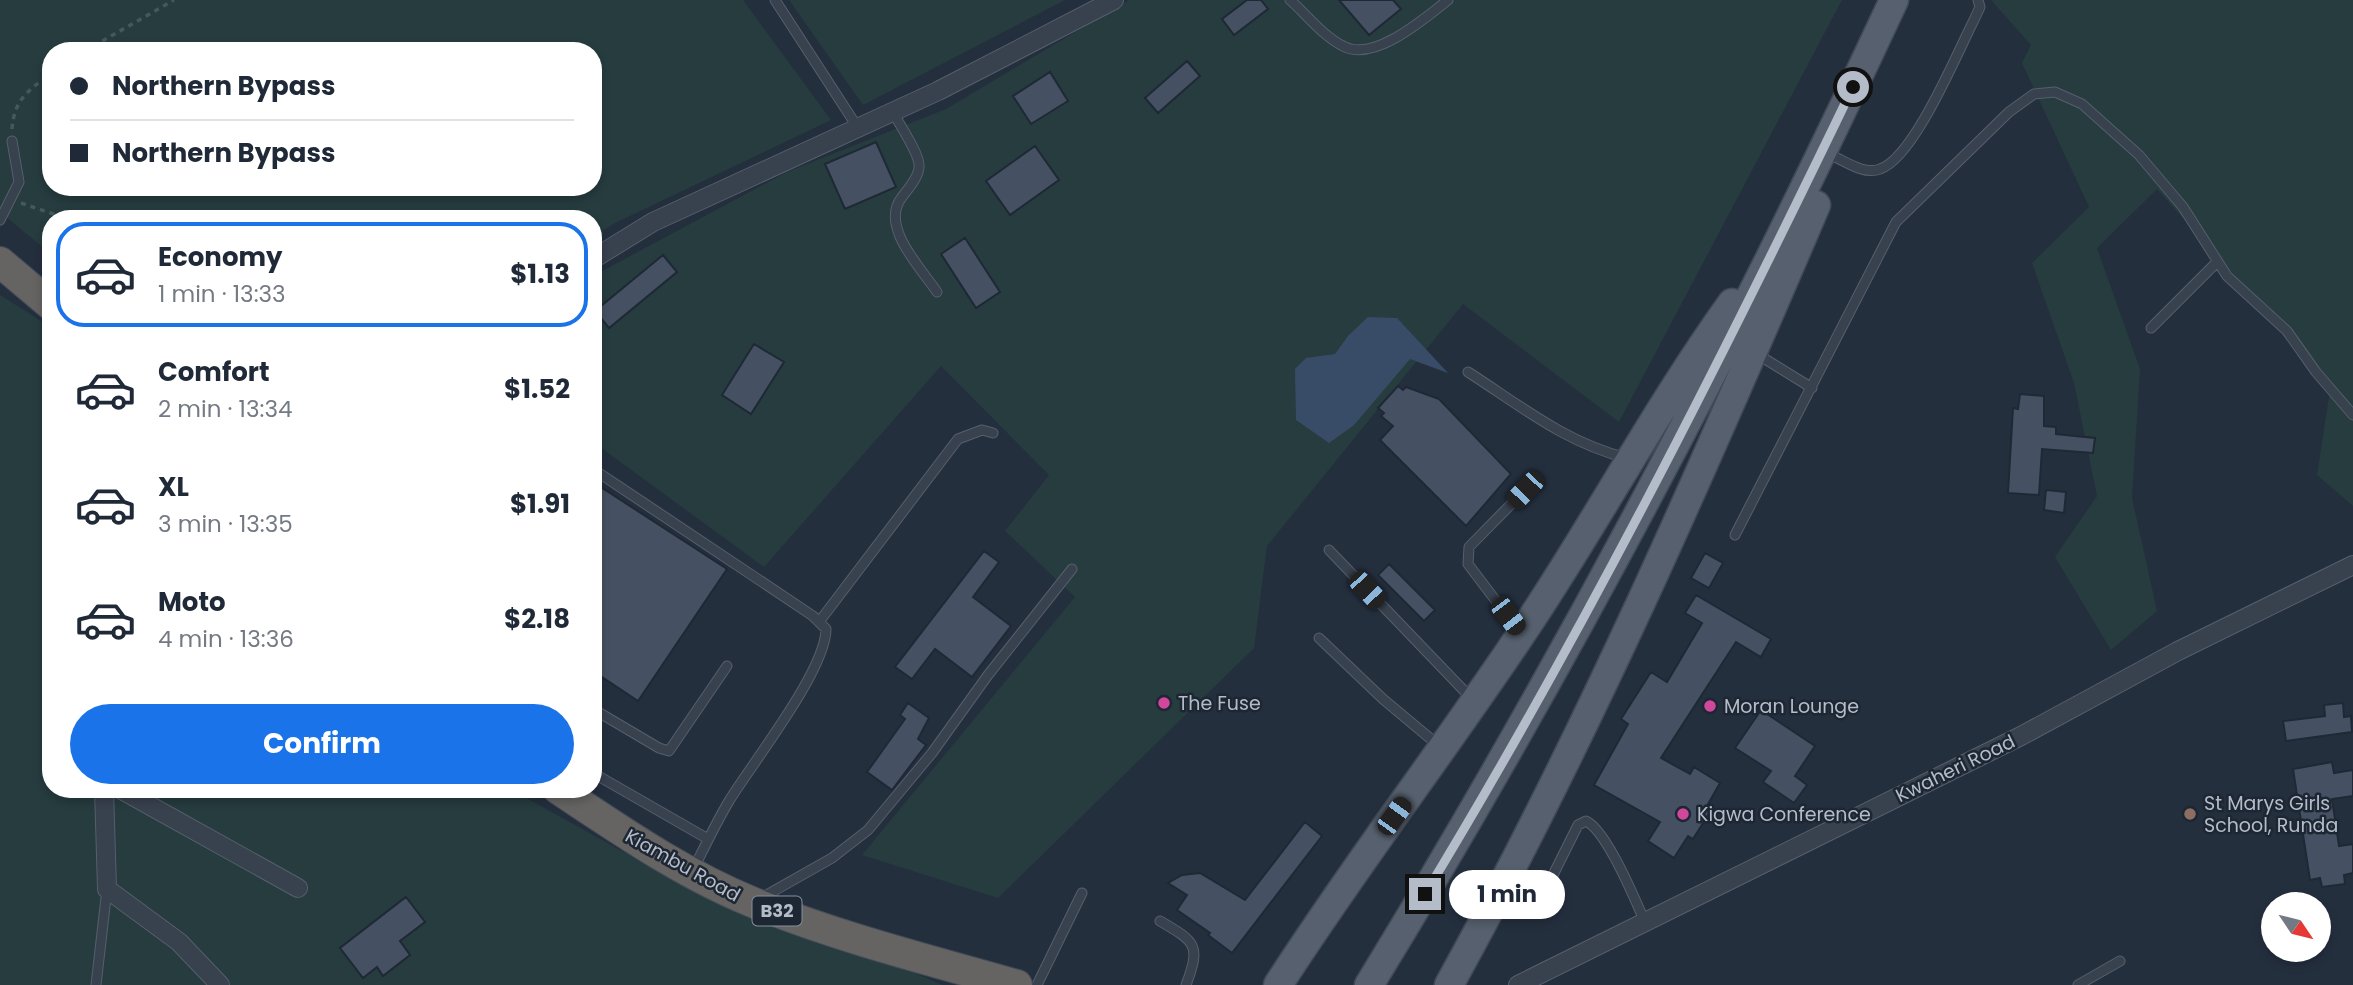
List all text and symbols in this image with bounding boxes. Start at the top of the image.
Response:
text: Northern Bypass [112,68,335,104]
route start [1837,71,1869,103]
text: Northern Bypass [112,135,335,171]
text: Economy [158,239,282,275]
icon: car [74,243,137,306]
text: $1.13 [510,256,570,292]
text: 1 min · 13:33 [158,278,286,310]
text: Comfort [158,354,270,390]
icon: car [74,358,137,421]
text: $1.52 [504,371,570,407]
text: 2 min · 13:34 [158,393,292,425]
car [1503,468,1548,512]
text: XL [158,469,189,505]
icon: car [74,473,137,536]
text: $1.91 [510,486,570,522]
text: 3 min · 13:35 [158,508,293,540]
car [1345,567,1390,613]
text: Moto [158,584,226,620]
icon: car [74,588,137,651]
car [1487,593,1530,639]
text: $2.18 [504,601,570,637]
text: 4 min · 13:36 [158,623,294,655]
place label: The Fuse [1178,690,1261,717]
place label: Moran Lounge [1724,693,1859,720]
marker: The Fuse [1156,695,1172,711]
marker: Moran Lounge [1702,698,1718,714]
button: Confirm [70,704,574,784]
street label: Kwaheri Road [1891,728,2020,809]
place label: St Marys Girls School, Runda [2204,790,2338,839]
car [1374,793,1415,839]
place label: Kigwa Conference [1697,801,1871,828]
marker: Kigwa Conference [1675,806,1691,822]
marker: St Marys Girls School, Runda [2182,806,2198,822]
street label: Kiambu Road [620,823,745,908]
callout: 1 min [1450,870,1565,918]
route end [1409,878,1441,910]
text: 1 min [1477,878,1537,910]
north arrow [2261,892,2331,962]
map controls [2261,892,2331,962]
road number: B32 [752,896,802,926]

